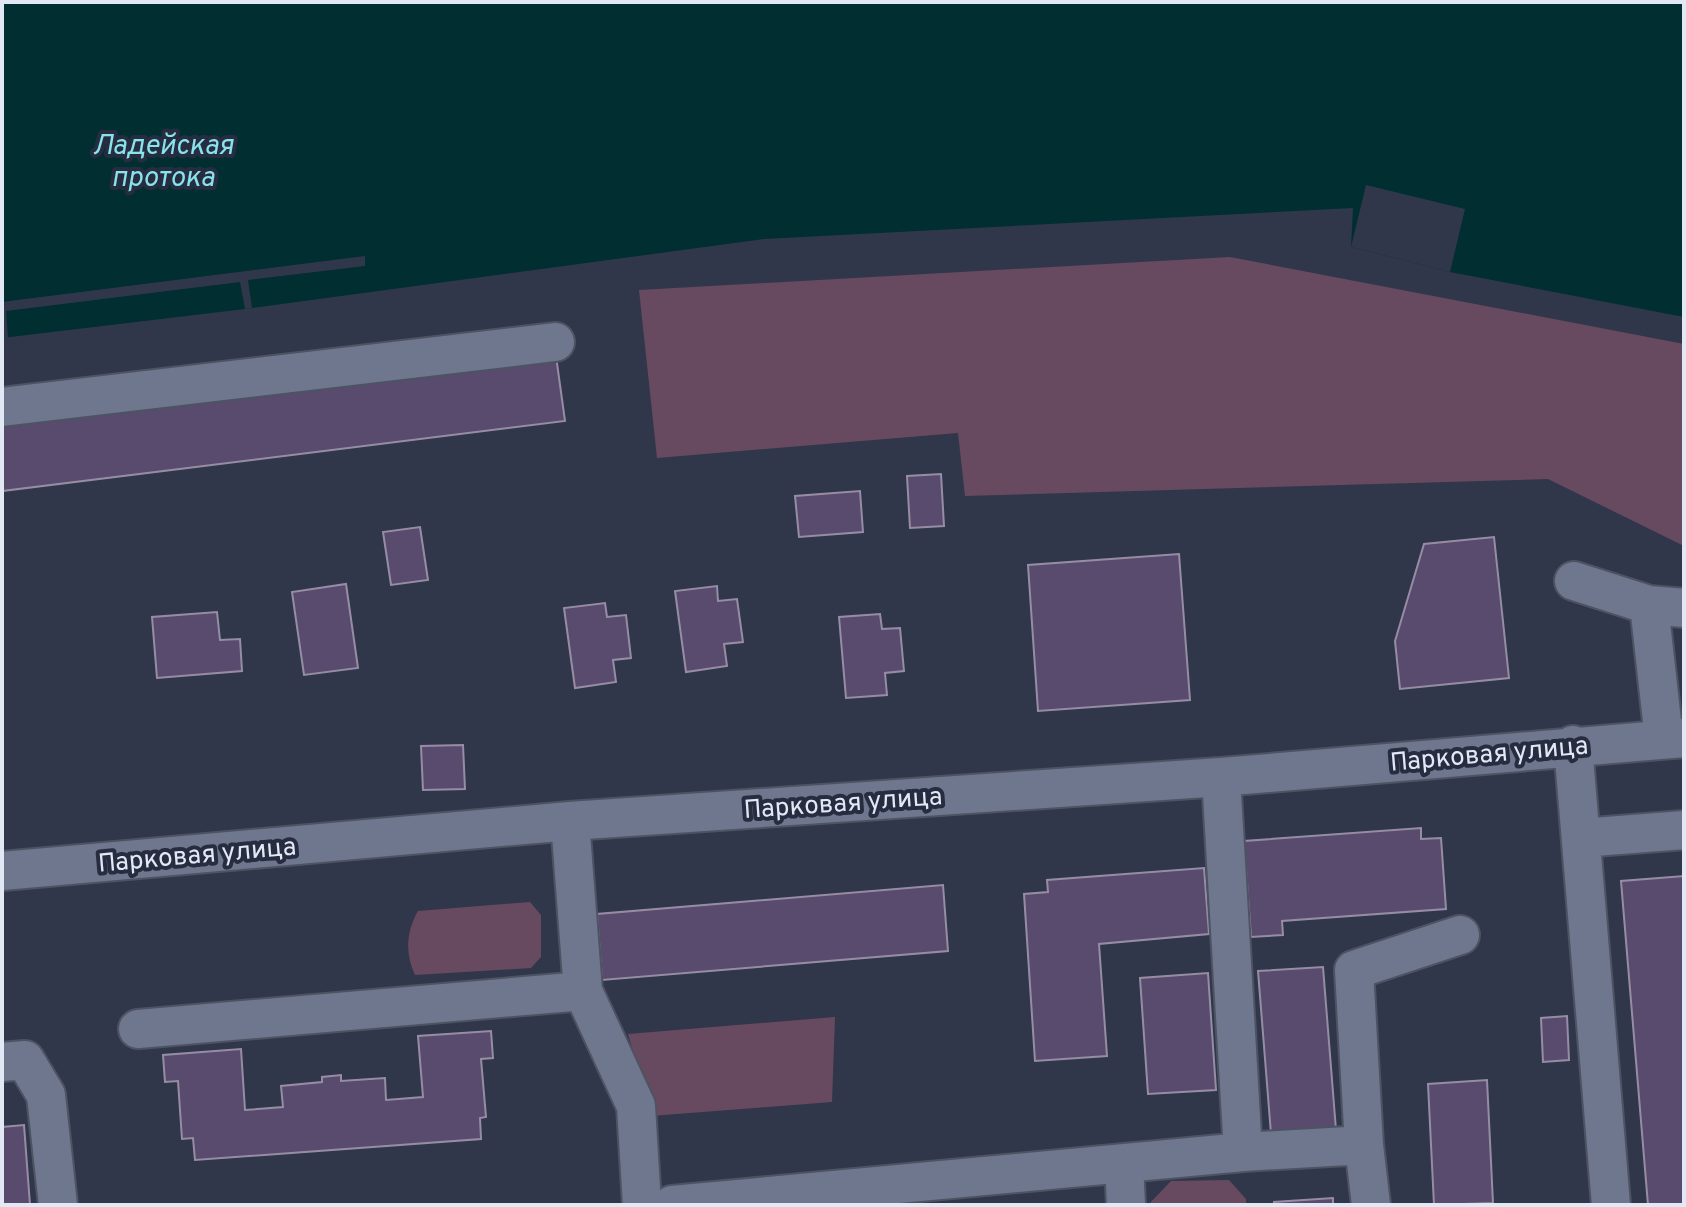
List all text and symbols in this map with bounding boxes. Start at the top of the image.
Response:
water label: Ладейская протока [92,129,234,197]
street label: Парковая улица [1389,730,1590,781]
street label: Парковая улица [743,781,944,828]
street label: Парковая улица [97,831,298,882]

